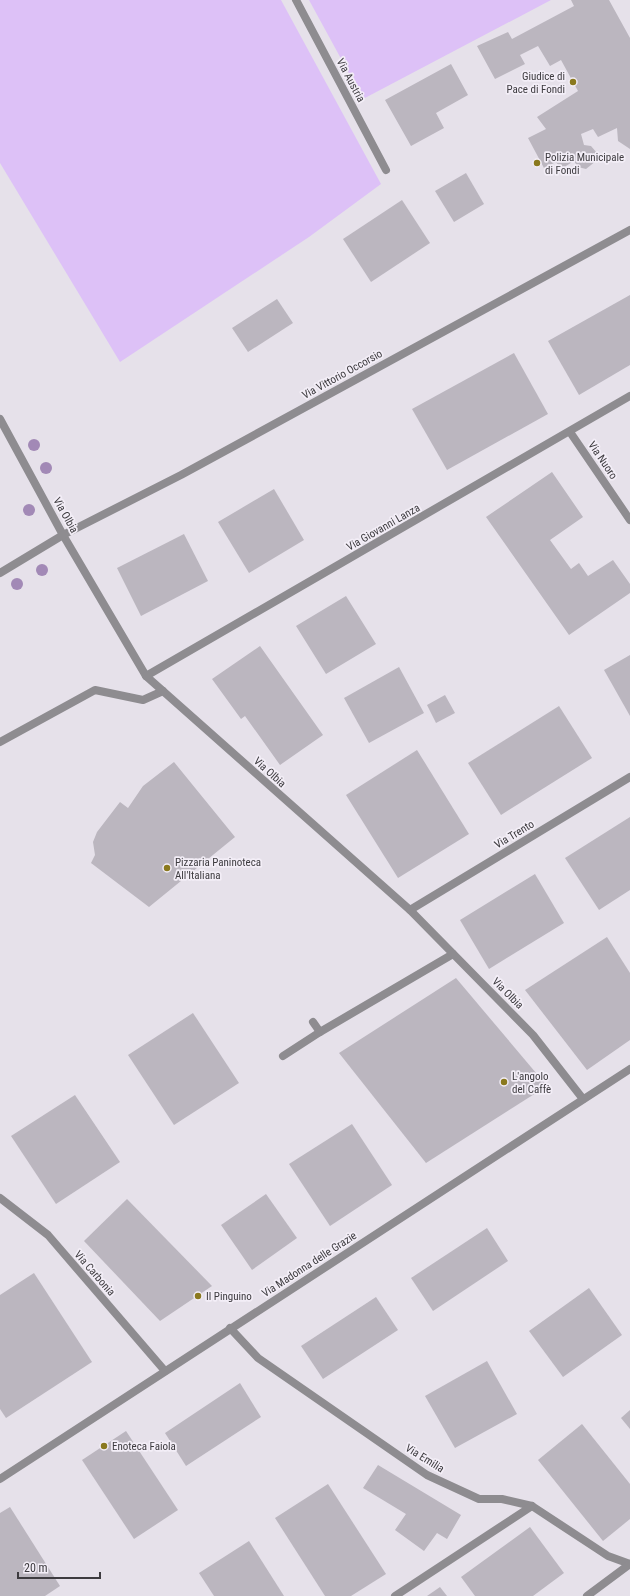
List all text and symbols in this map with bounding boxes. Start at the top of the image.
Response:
street label: Via Austria [334,56,367,104]
place label: Giudice di Pace di Fondi [506,70,565,96]
marker: Giudice di Pace di Fondi [568,77,578,87]
place label: Polizia Municipale di Fondi [545,151,624,177]
marker: Polizia Municipale di Fondi [532,158,542,168]
street label: Via Vittorio Occorsio [300,347,385,402]
street label: Via Nuoro [585,439,620,482]
street label: Via Olbia [50,495,81,535]
street label: Via Giovanni Lanza [344,501,422,554]
street label: Via Olbia [251,755,288,790]
street label: Via Trento [492,817,537,851]
place label: Pizzaria Paninoteca All'Italiana [175,856,261,882]
marker: Pizzaria Paninoteca All'Italiana [162,863,172,873]
street label: Via Olbia [489,975,526,1012]
place label: L'angolo del Caffè [512,1070,551,1096]
marker: L'angolo del Caffè [499,1077,509,1087]
street label: Via Madonna delle Grazie [260,1229,359,1300]
street label: Via Carbonia [72,1248,118,1299]
place label: Il Pinguino [206,1290,252,1303]
marker: Il Pinguino [193,1291,203,1301]
place label: Enoteca Faiola [112,1440,176,1453]
marker: Enoteca Faiola [99,1441,109,1451]
street label: Via Emilia [403,1441,446,1475]
scale bar [18,1554,100,1580]
text: 20 m [24,1561,48,1575]

